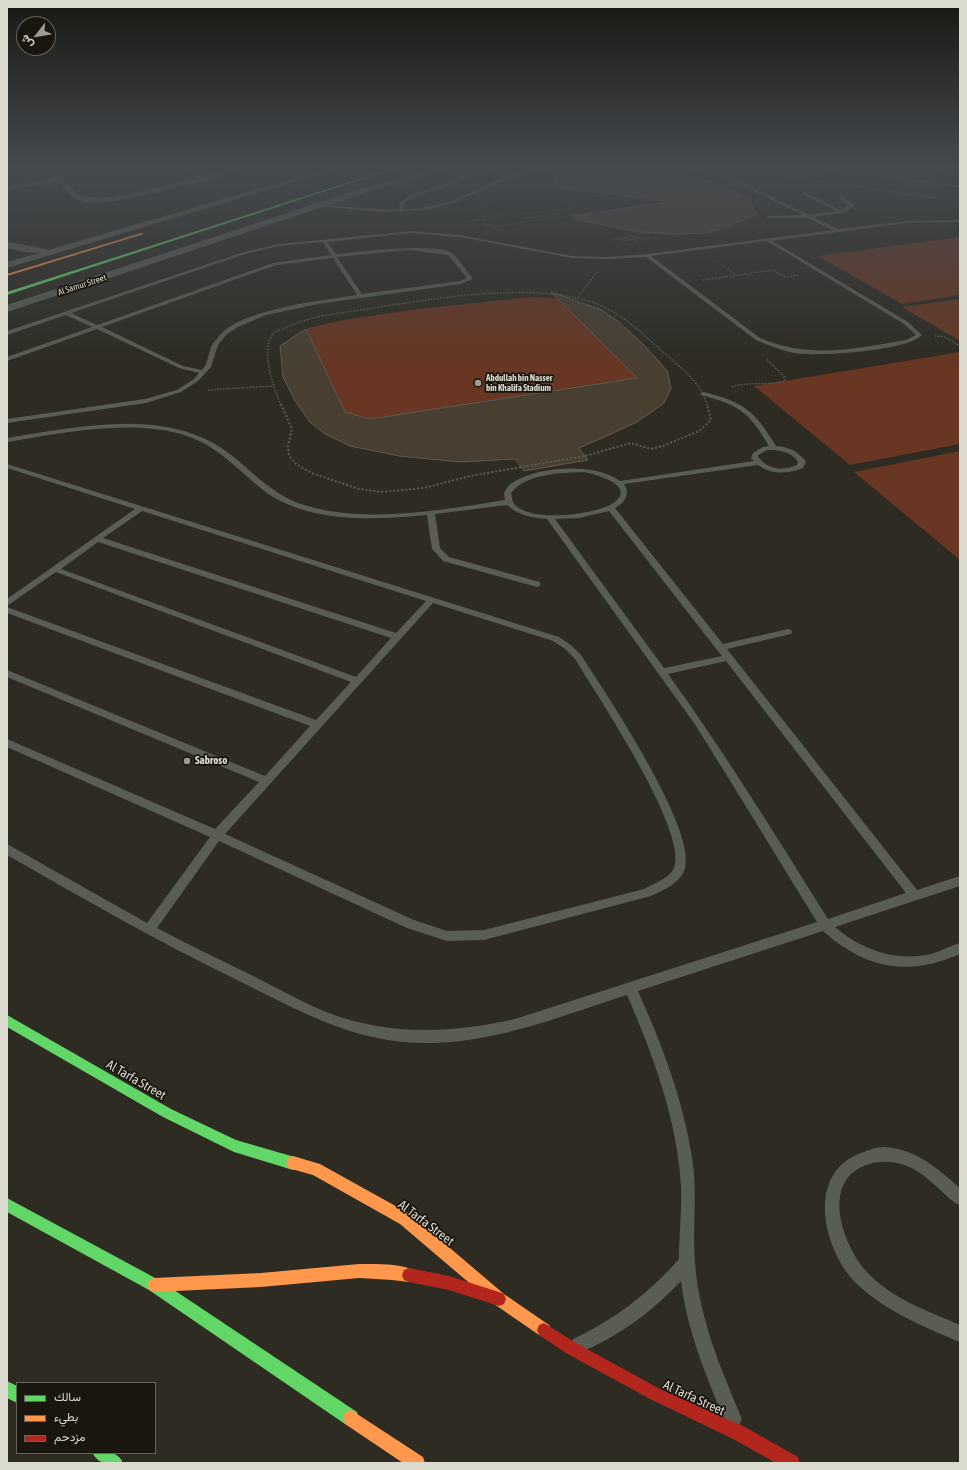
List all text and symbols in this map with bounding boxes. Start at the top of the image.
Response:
north arrow [16,16,56,56]
text: ش [18,33,35,50]
street label: Al Samur Street [56,272,108,298]
place label: Abdullah bin Nasser bin Khalifa Stadium [486,373,552,394]
marker: Abdullah bin Nasser bin Khalifa Stadium [473,378,483,388]
place label: Sabroso [195,754,227,768]
marker: Sabroso [182,756,192,766]
street label: Al Tarfa Street [103,1057,169,1103]
street label: Al Tarfa Street [395,1197,457,1249]
street label: Al Tarfa Street [661,1377,727,1419]
legend [16,1382,156,1454]
text: سالك [54,1390,81,1404]
text: بطيء [54,1410,78,1424]
text: مزدحم [54,1430,85,1444]

